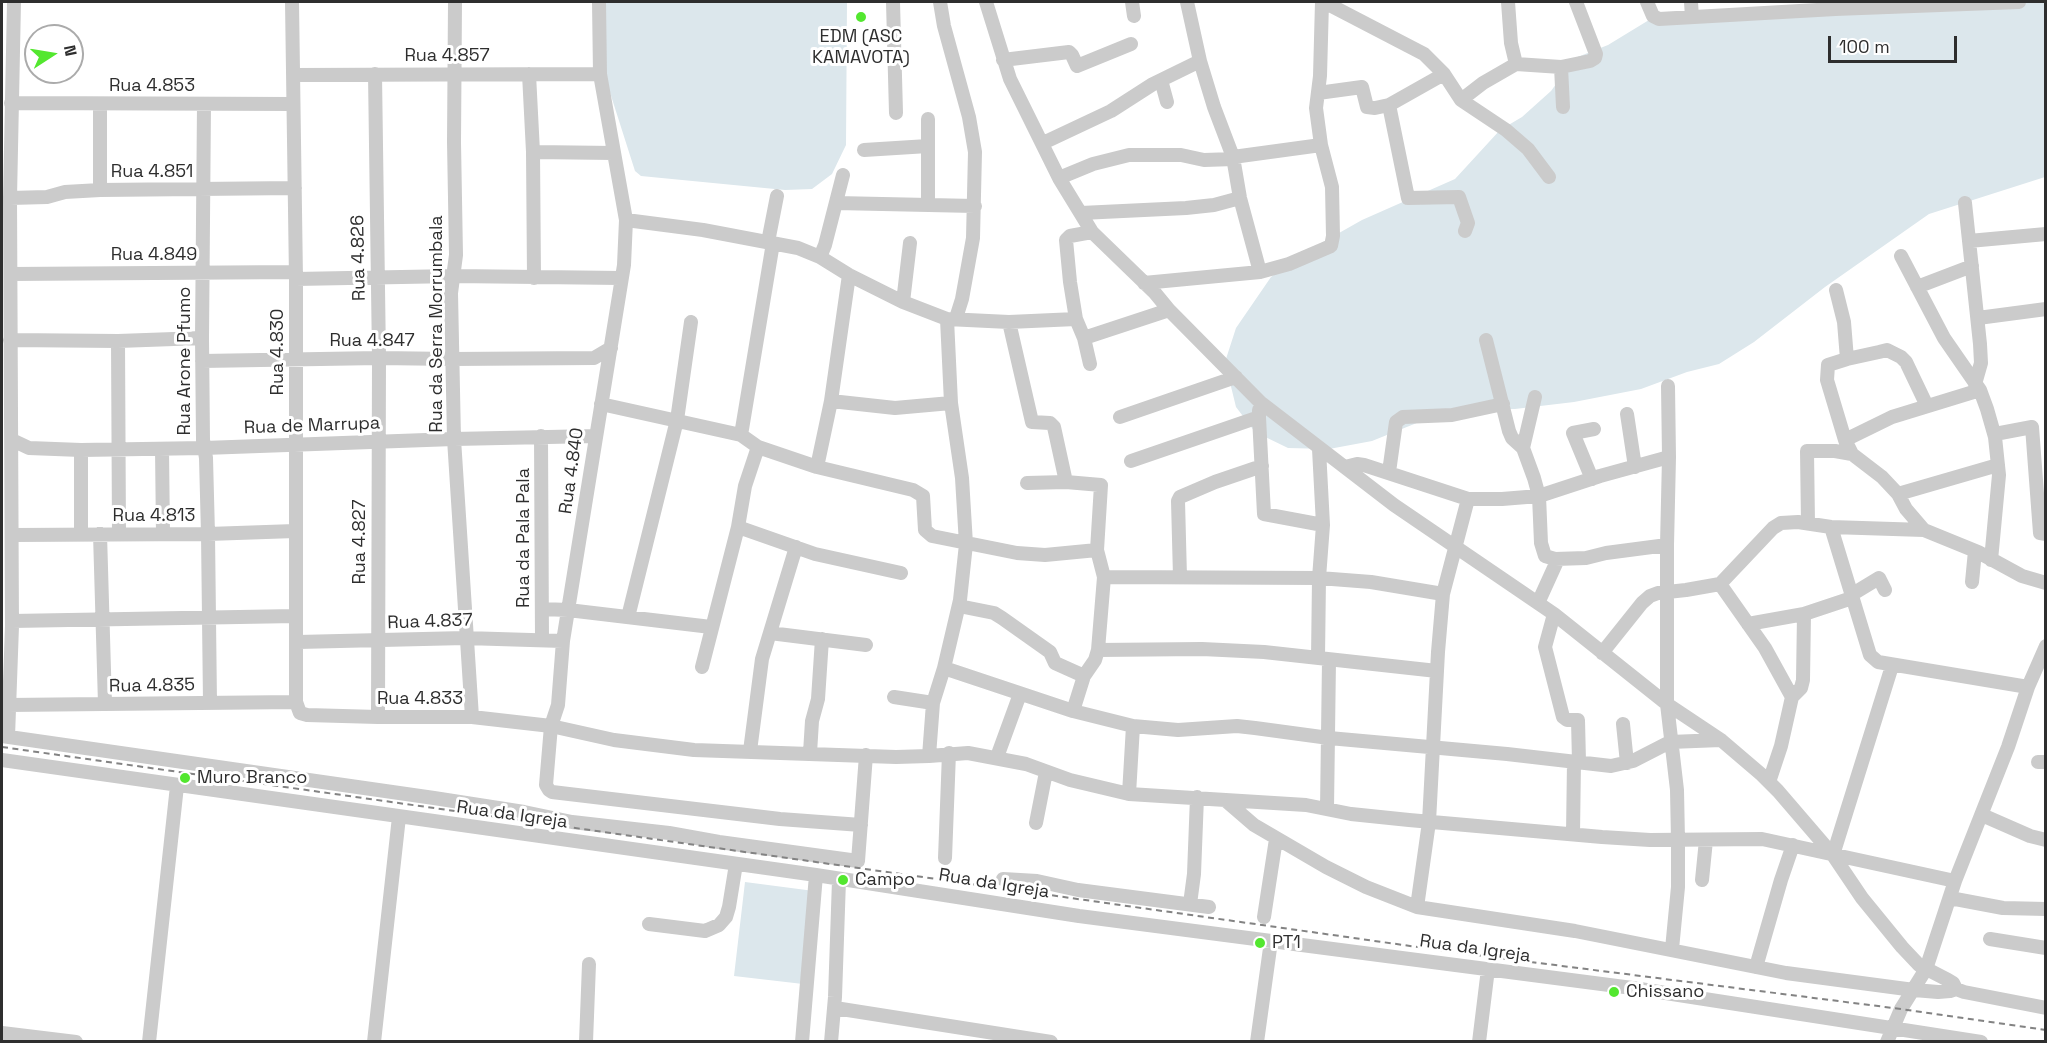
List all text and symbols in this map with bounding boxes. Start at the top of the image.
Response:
marker: EDM (ASC KAMAVOTA) [854,10,868,24]
north arrow [24,24,84,84]
scale bar [1831,24,1960,62]
place label: EDM (ASC KAMAVOTA) [812,26,910,68]
text: 100 m [1839,35,1890,58]
text: N [59,43,82,58]
street label: Rua 4.857 [404,45,490,67]
street label: Rua 4.853 [109,75,195,97]
street label: Rua 4.851 [111,161,193,183]
street label: Rua 4.826 [347,215,371,301]
street label: Rua da Serra Morrumbala [426,215,448,433]
street label: Rua 4.849 [111,244,197,266]
street label: Rua Arone Pfumo [174,287,196,435]
street label: Rua 4.830 [267,309,289,395]
street label: Rua 4.847 [329,330,415,352]
street label: Rua de Marrupa [243,413,381,439]
street label: Rua 4.840 [555,426,589,516]
street label: Rua da Pala Pala [513,468,535,608]
street label: Rua 4.827 [349,499,371,585]
street label: Rua 4.813 [113,505,195,527]
street label: Rua 4.837 [387,610,473,634]
street label: Rua 4.835 [109,674,195,698]
street label: Rua 4.833 [377,688,463,710]
place label: Muro Branco [197,767,307,789]
marker: Muro Branco [178,771,192,785]
street label: Rua da Igreja [455,797,569,833]
street label: Rua da Igreja [937,865,1051,903]
place label: Campo [855,869,915,891]
marker: Campo [836,873,850,887]
street label: Rua da Igreja [1418,931,1532,967]
place label: PT1 [1272,932,1301,954]
marker: PT1 [1253,936,1267,950]
place label: Chissano [1626,981,1704,1003]
marker: Chissano [1607,985,1621,999]

